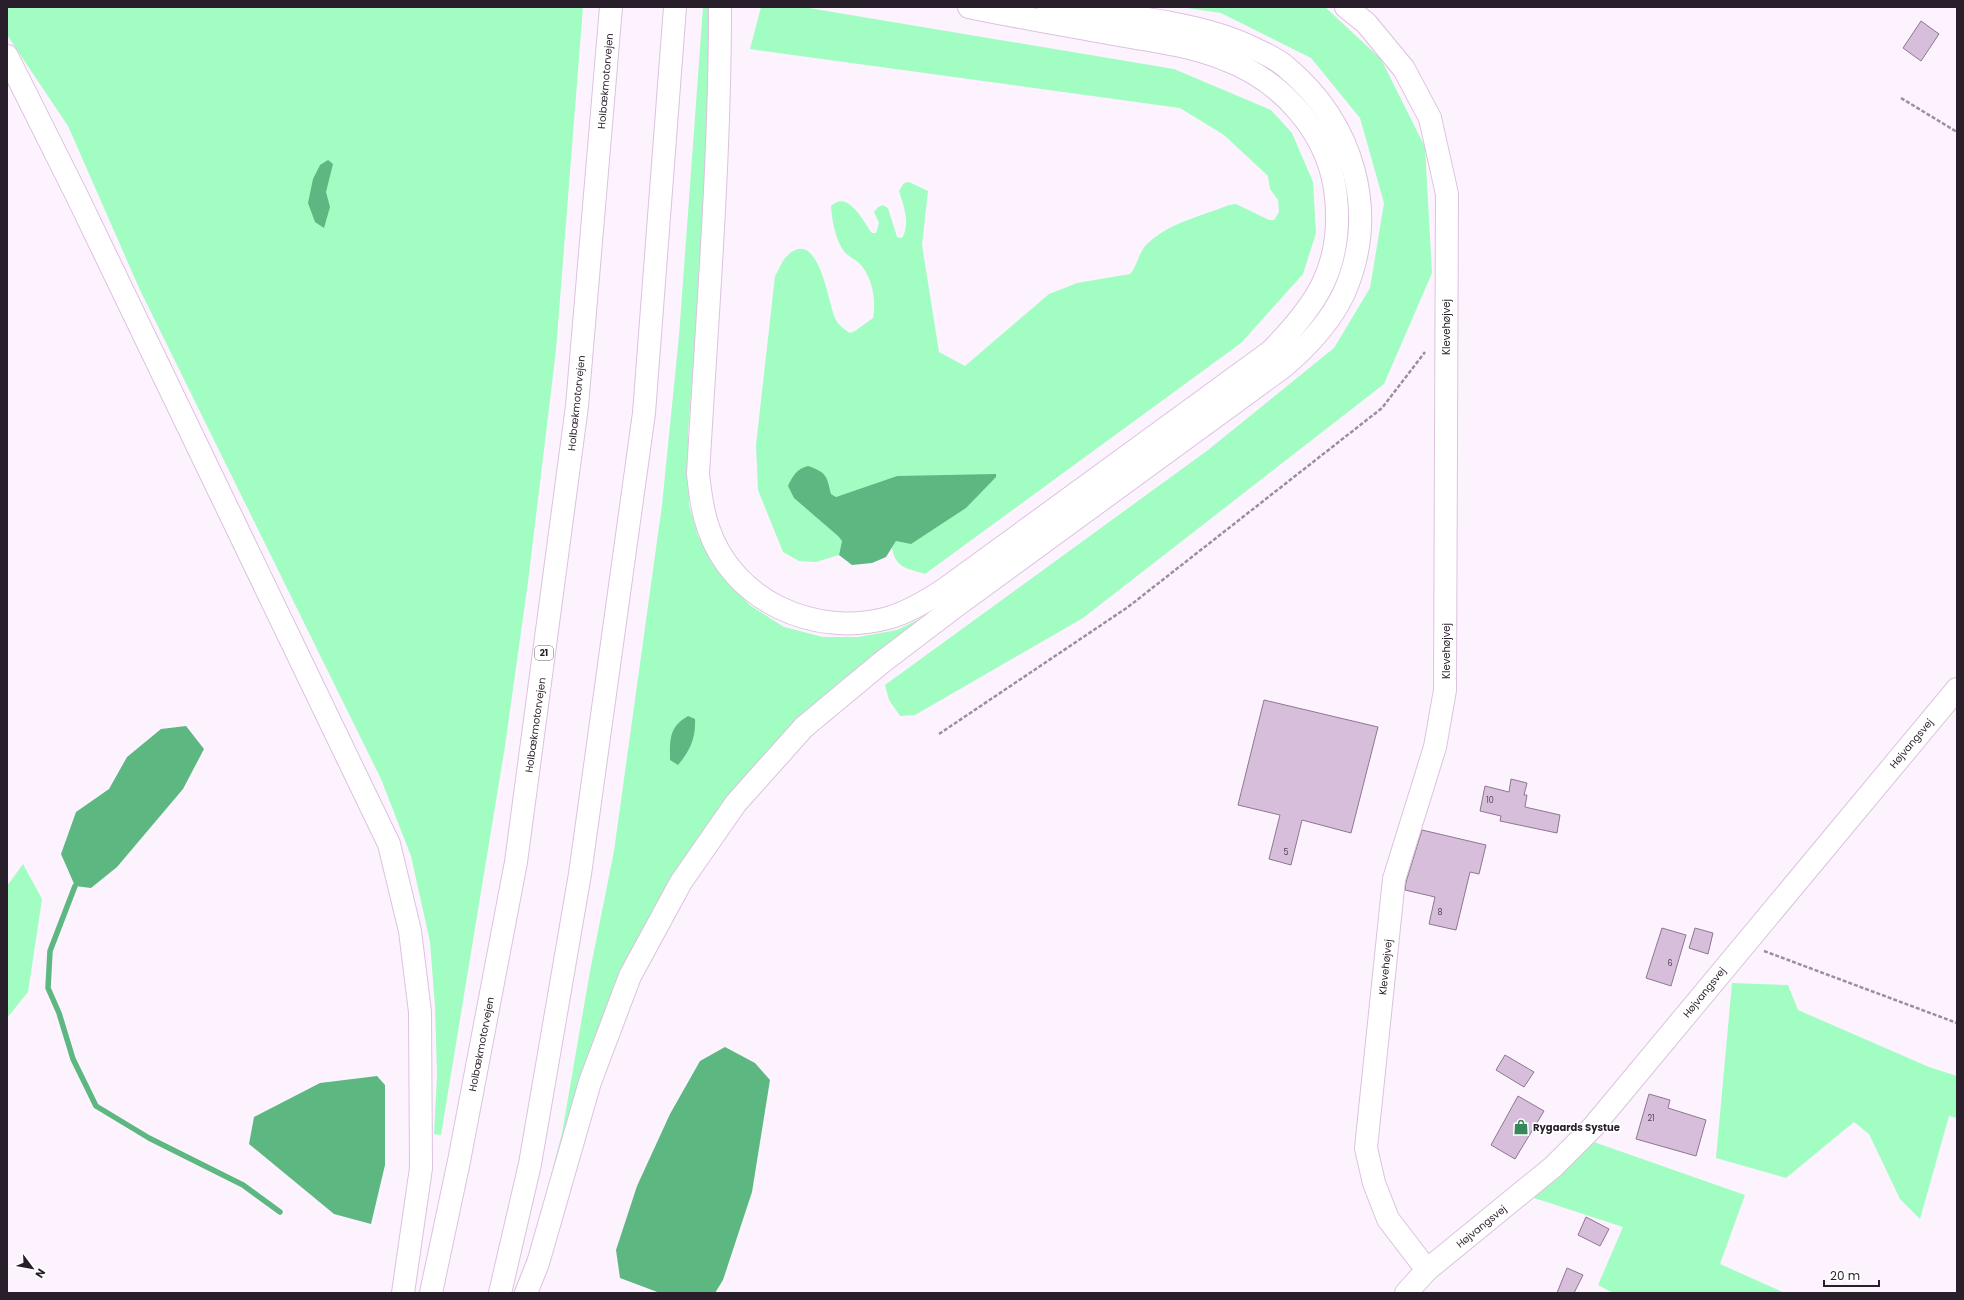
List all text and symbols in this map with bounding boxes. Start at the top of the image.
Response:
street label: Holbækmotorvejen [594,33,617,130]
street label: Klevehøjvej [1439,299,1454,355]
street label: Holbækmotorvejen [564,355,589,452]
street label: Klevehøjvej [1439,623,1454,679]
road number: 21 [535,646,553,660]
street label: Holbækmotorvejen [521,676,550,774]
street label: Højvangsvej [1886,715,1937,771]
house number: 10 [1486,795,1494,806]
house number: 5 [1283,847,1289,858]
house number: 8 [1437,907,1443,918]
street label: Klevehøjvej [1375,938,1396,996]
house number: 6 [1667,958,1673,969]
street label: Højvangsvej [1679,964,1729,1021]
street label: Holbækmotorvejen [465,996,498,1093]
house number: 21 [1647,1113,1655,1124]
shop icon: Rygaards Systue [1512,1118,1530,1136]
place label: Rygaards Systue [1533,1120,1620,1135]
street label: Højvangsvej [1453,1201,1510,1251]
north arrow [12,1248,52,1288]
scale bar [1824,1262,1879,1288]
text: N [32,1266,49,1281]
text: 20 m [1830,1267,1860,1284]

